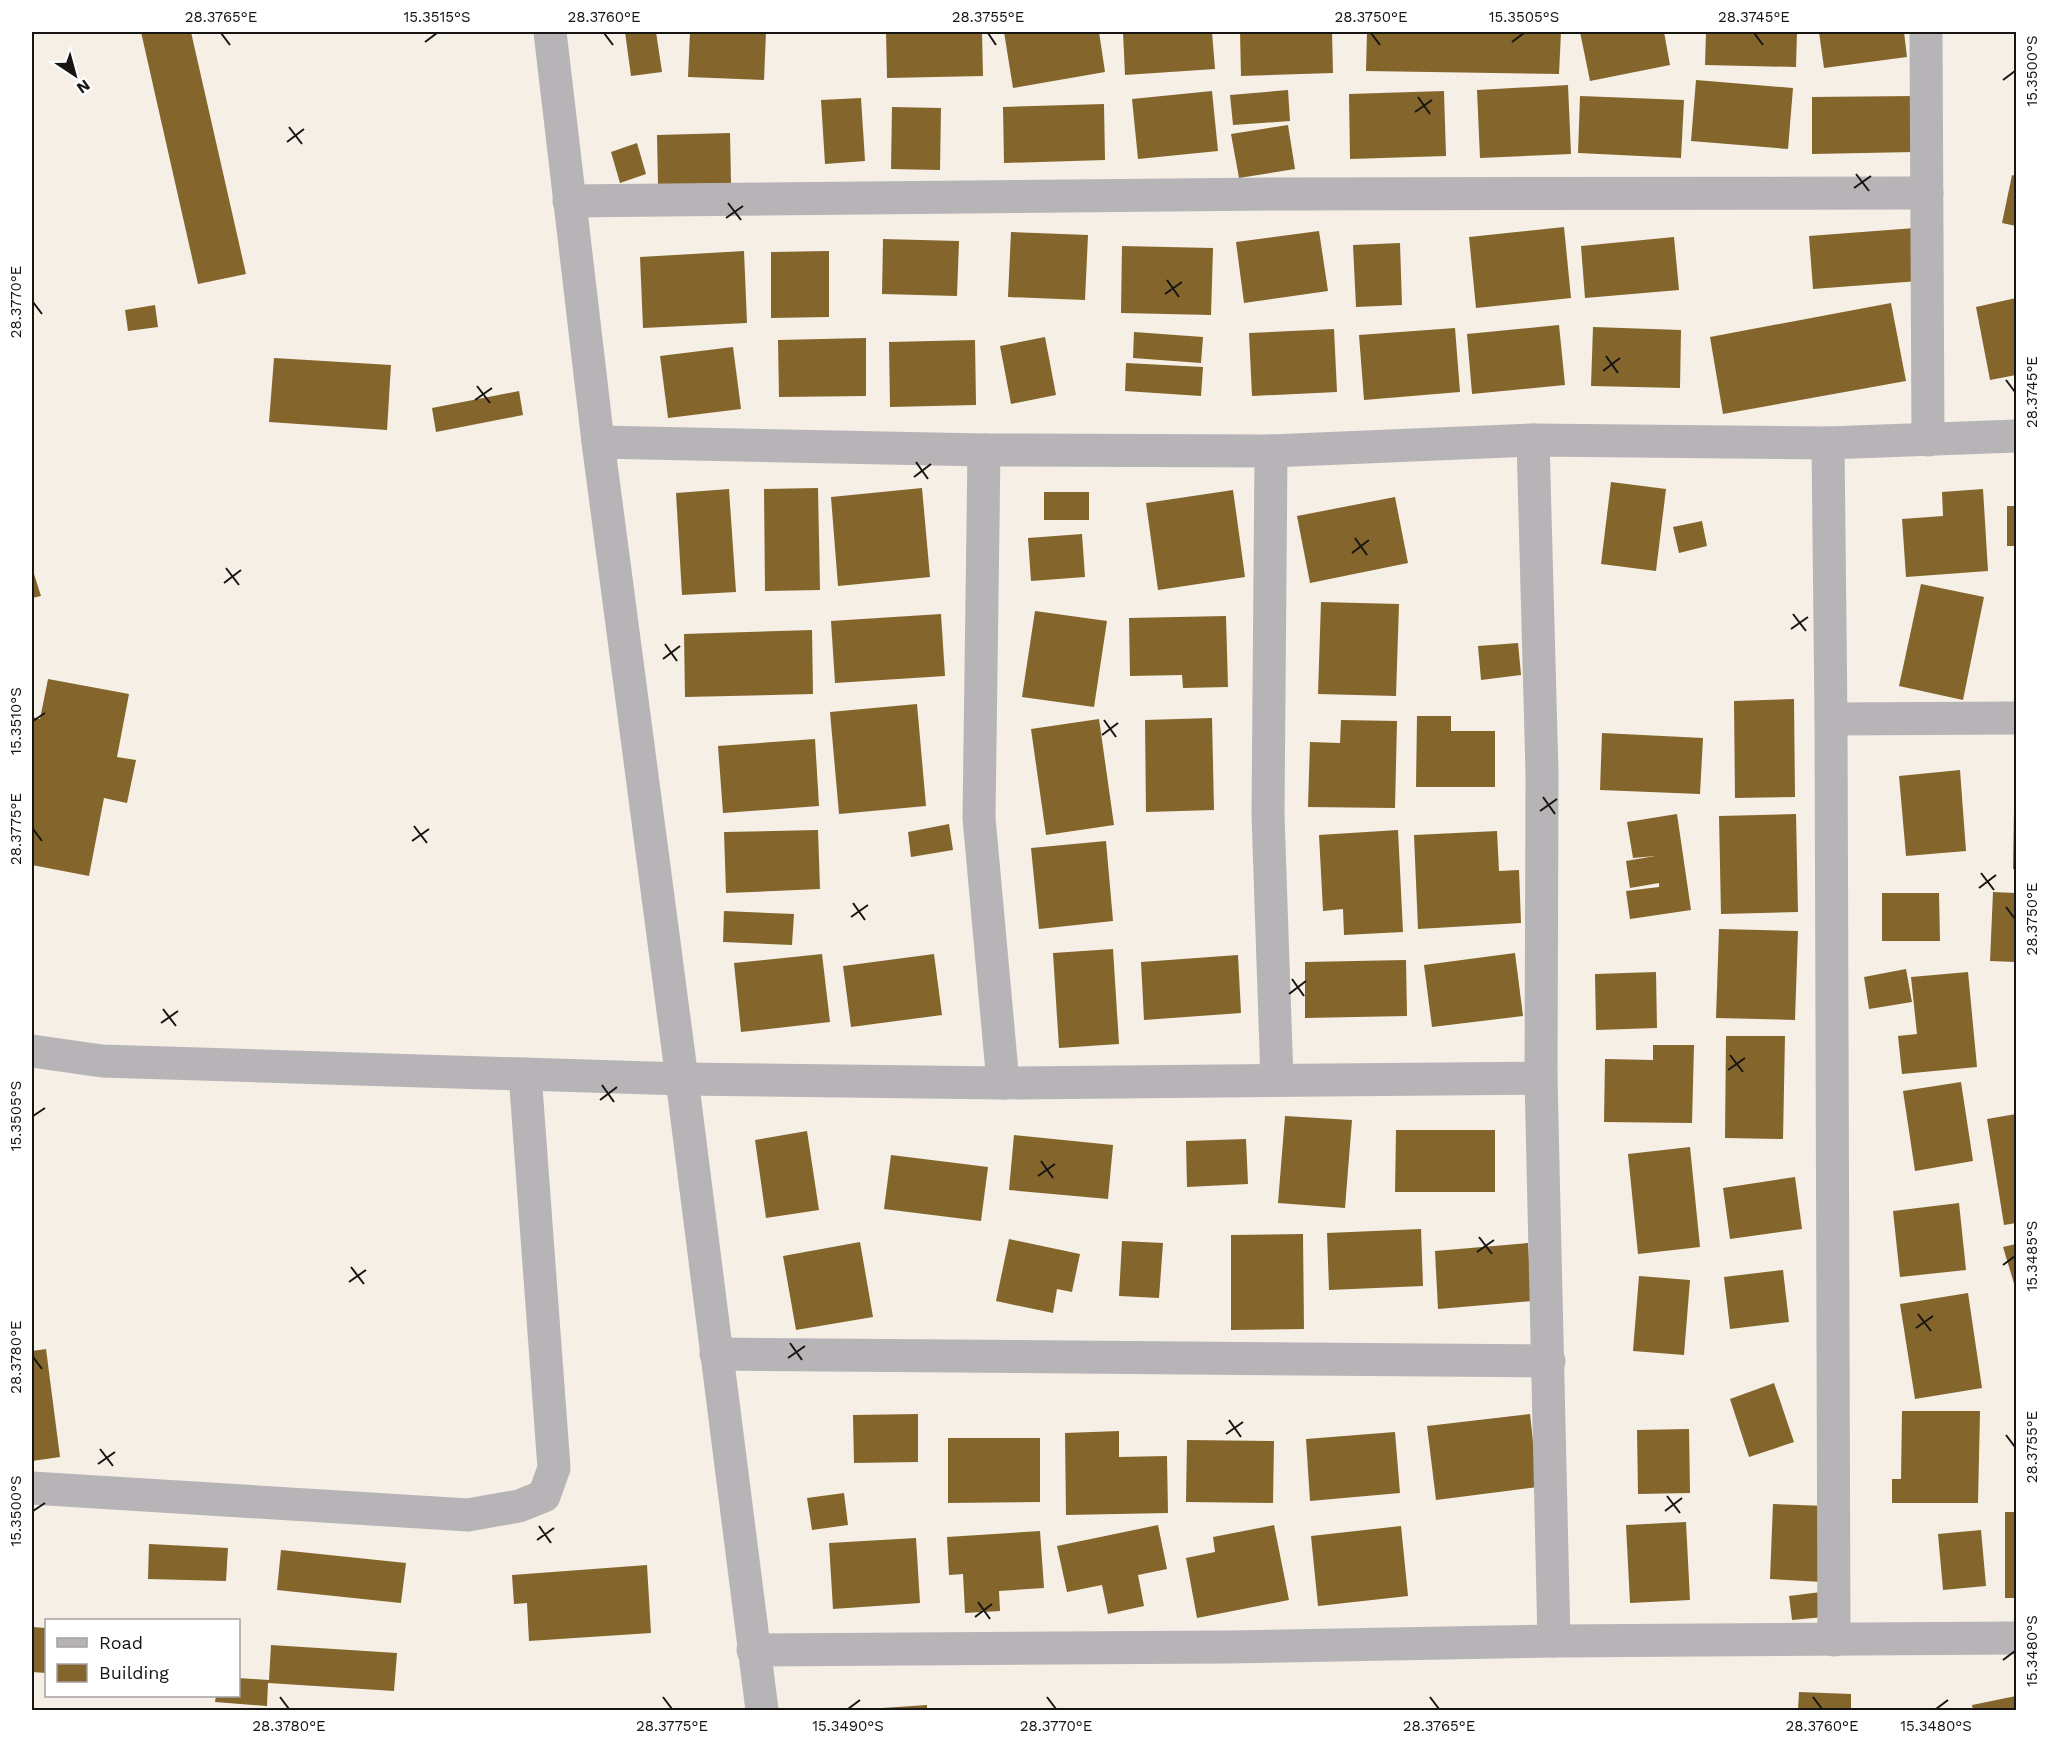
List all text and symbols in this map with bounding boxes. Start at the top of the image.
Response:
text: 28.3765°E [185,8,257,26]
text: 15.3515°S [403,8,471,26]
text: 28.3760°E [567,8,641,26]
text: 28.3755°E [952,8,1024,26]
text: 28.3750°E [1334,8,1408,26]
text: 15.3505°S [1489,8,1559,26]
text: 28.3745°E [1718,8,1790,26]
text: 15.3500°S [2023,35,2041,107]
north arrow [45,45,105,105]
text: N [73,76,94,98]
text: 28.3770°E [7,266,25,338]
text: 28.3745°E [2023,356,2041,428]
text: 15.3510°S [7,687,25,755]
text: 28.3775°E [7,793,25,865]
text: 28.3750°E [2023,882,2041,956]
text: 15.3505°S [7,1081,25,1151]
text: 15.3485°S [2023,1221,2041,1291]
text: 28.3780°E [7,1320,25,1394]
text: 28.3755°E [2023,1411,2041,1483]
text: 15.3500°S [7,1475,25,1547]
text: 15.3480°S [2023,1615,2041,1687]
legend [45,1619,240,1697]
text: Road [99,1632,143,1653]
text: Building [99,1662,169,1683]
text: 28.3780°E [252,1717,326,1735]
text: 28.3775°E [636,1717,708,1735]
text: 15.3490°S [812,1717,884,1735]
text: 28.3770°E [1020,1717,1092,1735]
text: 28.3765°E [1403,1717,1475,1735]
text: 28.3760°E [1785,1717,1859,1735]
text: 15.3480°S [1900,1717,1972,1735]

